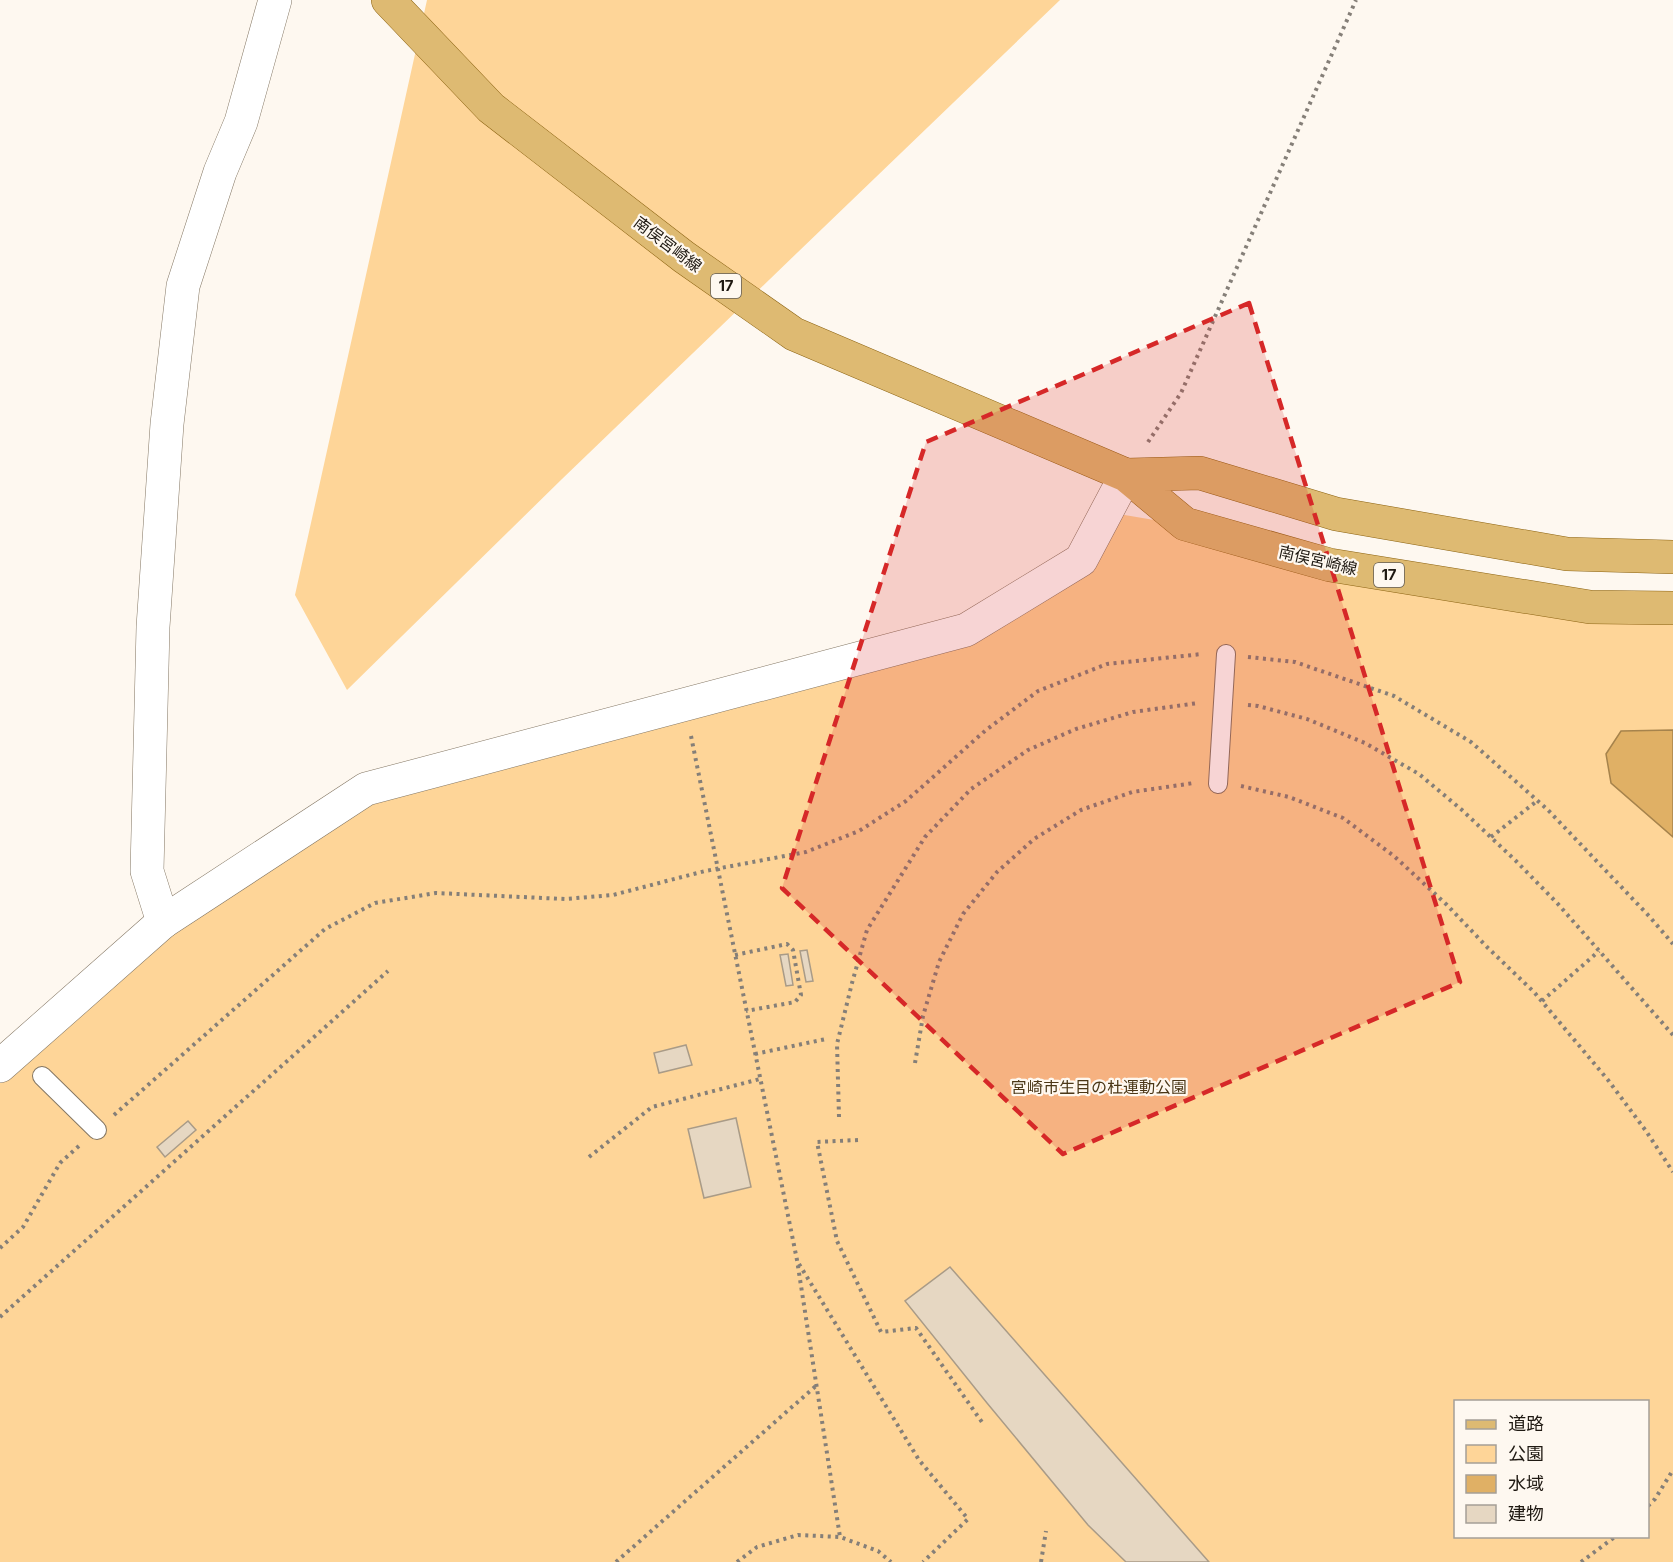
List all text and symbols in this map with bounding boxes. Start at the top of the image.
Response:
street label: 南俣宮崎線 [630,212,706,276]
road number: 17 [711,274,741,298]
street label: 南俣宮崎線 [1277,541,1359,579]
road number: 17 [1374,563,1404,587]
park label: 宮崎市生目の杜運動公園 [1011,1077,1187,1097]
legend [1454,1400,1649,1538]
text: 道路 [1508,1413,1544,1434]
text: 公園 [1508,1443,1544,1464]
text: 水域 [1508,1473,1544,1494]
text: 建物 [1508,1503,1544,1524]

